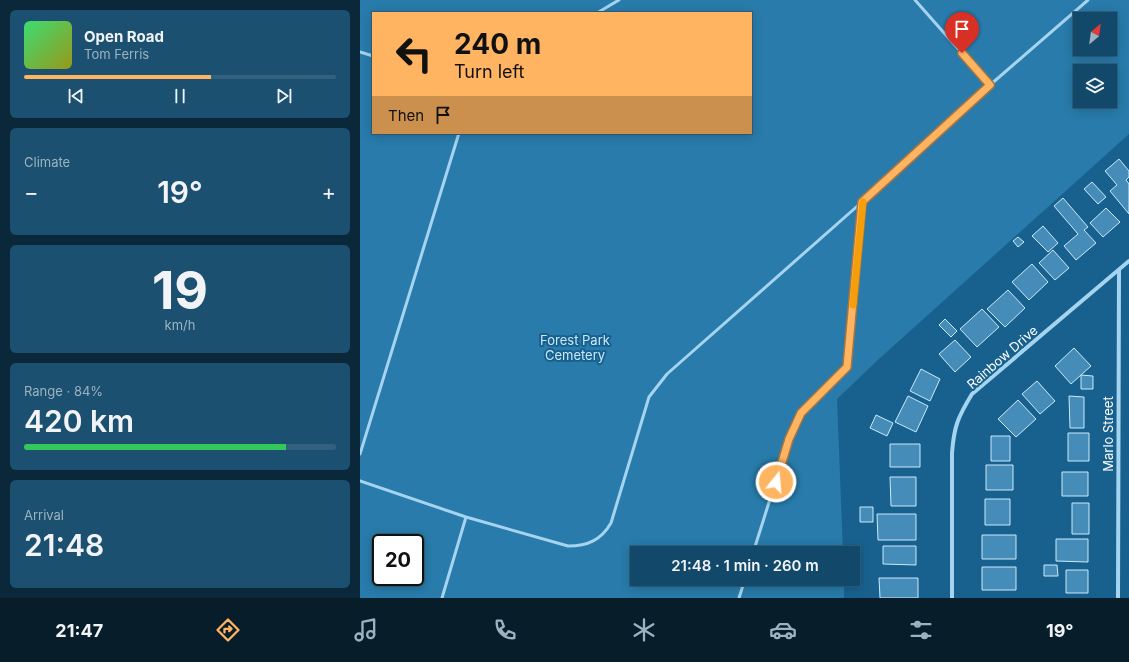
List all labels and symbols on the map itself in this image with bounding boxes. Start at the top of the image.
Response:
pin [945,12,979,53]
north arrow [1073,12,1117,56]
street label: Rainbow Drive [963,322,1041,392]
park label: Forest Park Cemetery [540,332,610,363]
street label: Marlo Street [1100,396,1116,472]
position arrow [755,461,797,503]
speed limit sign: 20 [372,534,424,586]

